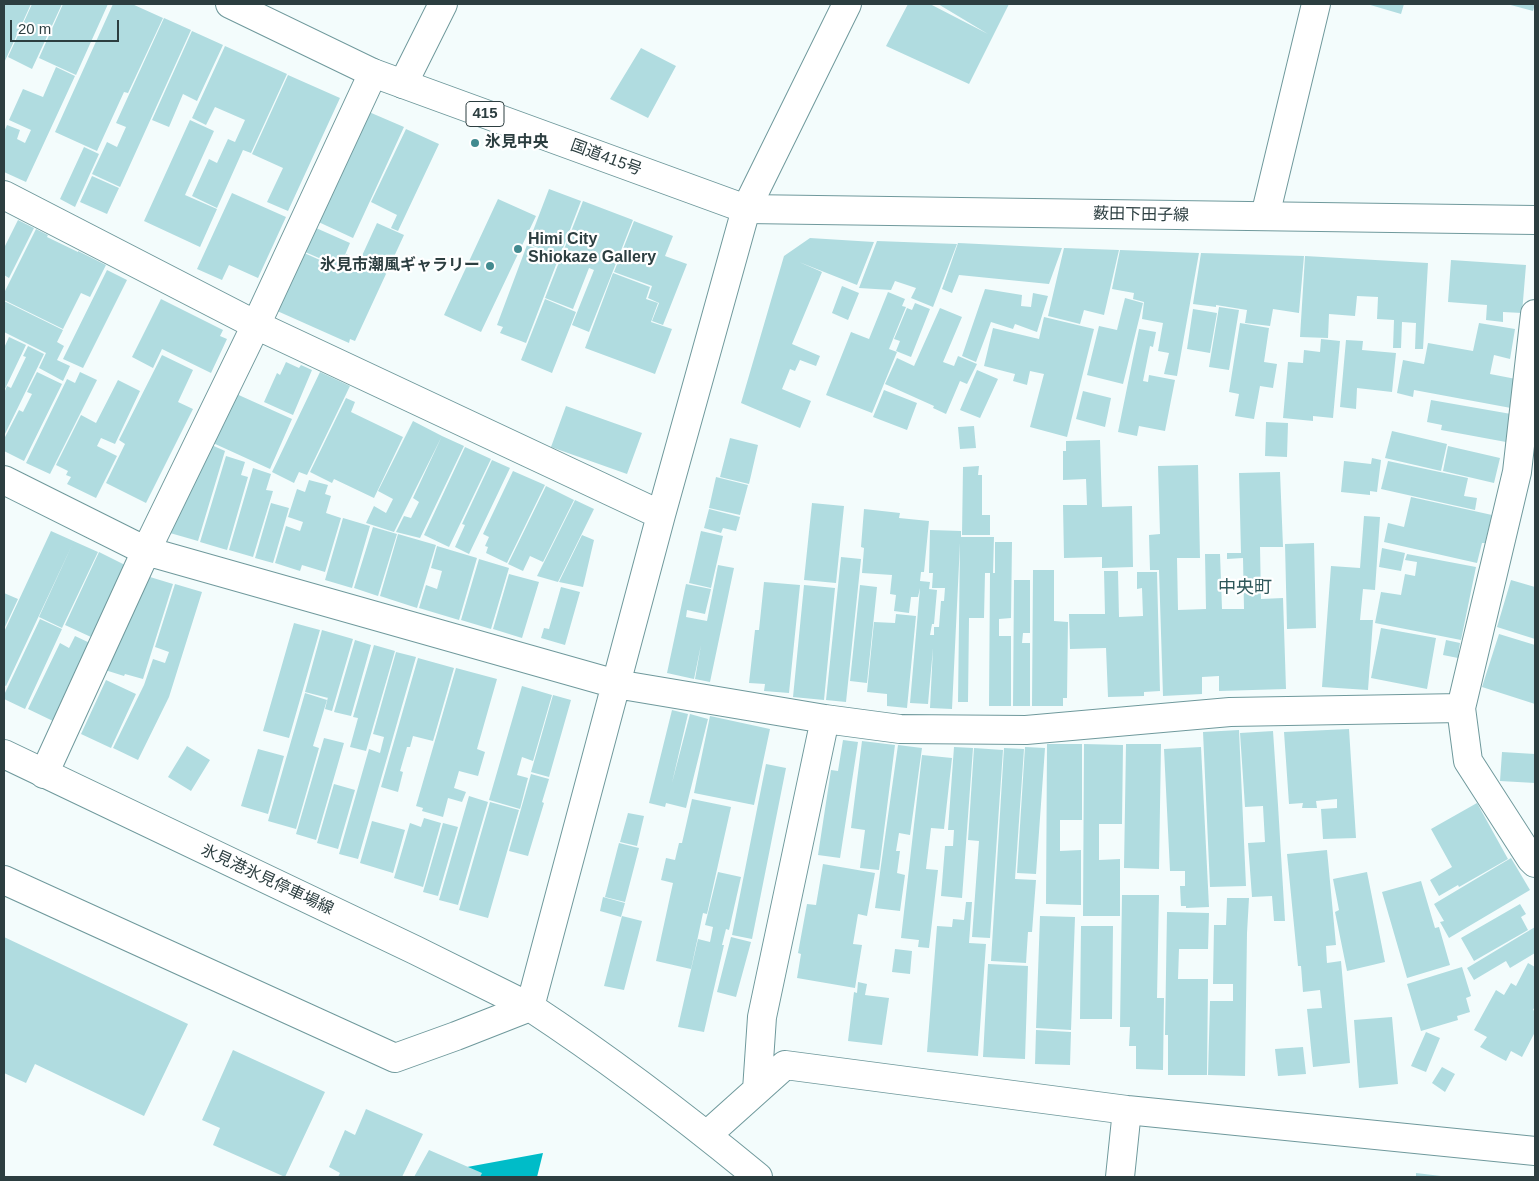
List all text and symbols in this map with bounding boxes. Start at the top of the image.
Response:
scale bar [12,10,121,42]
text: 20 m [18,20,51,37]
road number: 415 [466,102,504,126]
place label: 氷見中央 [485,133,549,153]
street label: 国道415号 [568,136,644,180]
marker: 氷見中央 [469,137,481,149]
street label: 薮田下田子線 [1093,205,1189,225]
place label: Himi City Shiokaze Gallery [528,230,656,268]
marker: Himi City Shiokaze Gallery [512,243,524,255]
place label: 氷見市潮風ギャラリー [320,256,480,276]
marker: 氷見市潮風ギャラリー [484,260,496,272]
district label: 中央町 [1218,577,1272,599]
street label: 氷見港氷見停車場線 [198,841,336,919]

